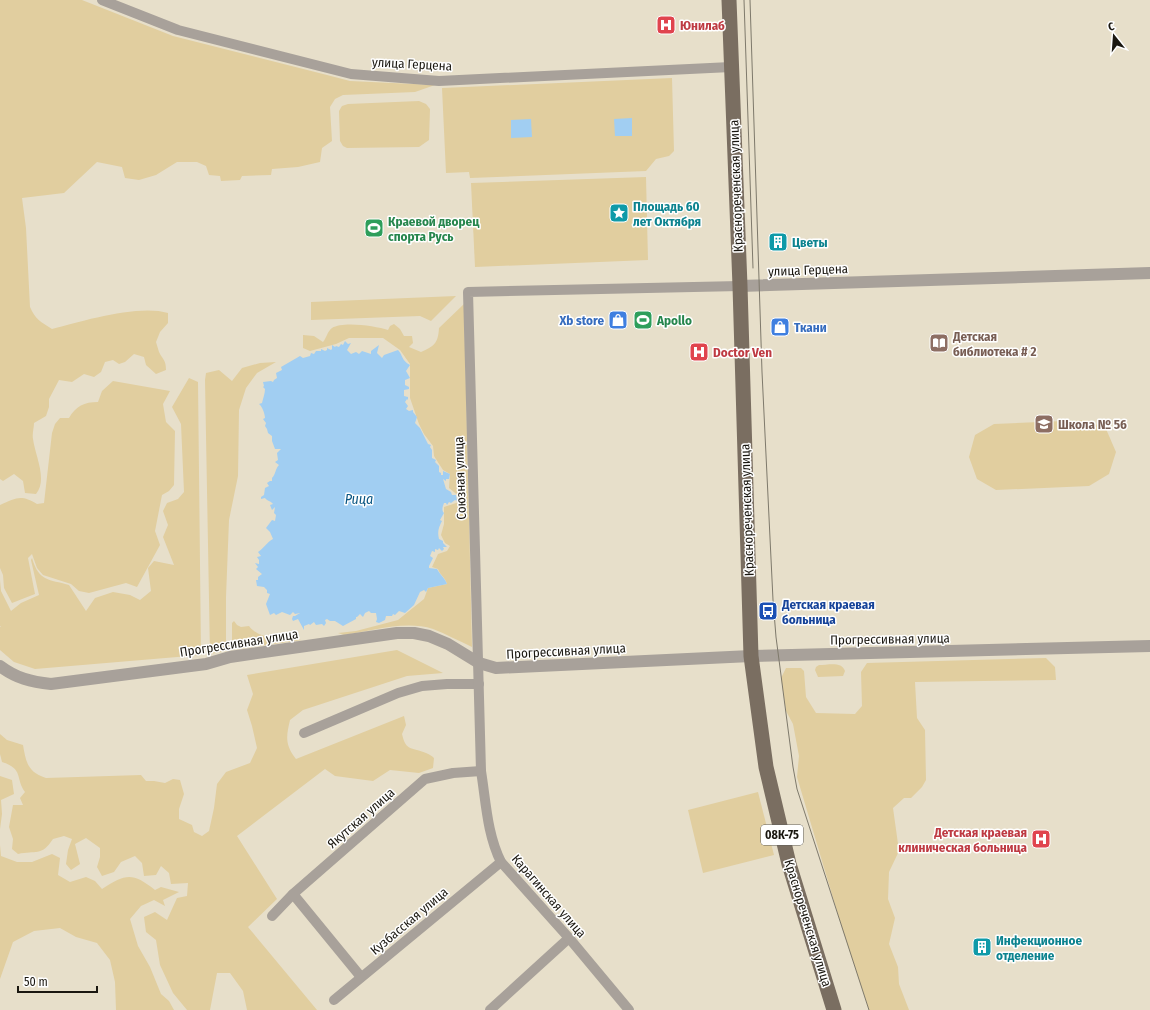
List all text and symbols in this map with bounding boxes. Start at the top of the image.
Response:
hospital icon: Юнилаб [655,14,677,36]
north arrow [1094,16,1134,56]
place label: Юнилаб [680,18,725,33]
text: С [1107,20,1116,34]
street label: улица Герцена [372,54,452,74]
street label: Краснореченская улица [726,120,746,252]
place label: Площадь 60 лет Октября [633,199,701,229]
place icon: Площадь 60 лет Октября [608,202,630,224]
place label: Краевой дворец спорта Русь [388,214,480,244]
sports icon: Краевой дворец спорта Русь [363,217,385,239]
building icon: Цветы [767,231,789,253]
place label: Цветы [792,235,828,250]
street label: улица Герцена [768,261,848,279]
shop icon: Xb store [607,309,629,331]
sports icon: Apollo [632,309,654,331]
place label: Xb store [558,313,604,328]
place label: Apollo [656,313,692,328]
shop icon: Ткани [769,316,791,338]
place label: Ткани [794,320,827,335]
place label: Детская библиотека # 2 [952,329,1036,359]
library icon: Детская библиотека # 2 [928,332,950,354]
hospital icon: Doctor Ven [688,341,710,363]
place label: Doctor Ven [713,345,772,360]
school or university icon: Школа № 56 [1033,413,1055,435]
place label: Школа № 56 [1058,417,1127,432]
street label: Союзная улица [451,436,469,520]
street label: Краснореченская улица [737,444,757,576]
water label: Рица [345,491,373,508]
place label: Детская краевая больница [781,597,875,627]
bus stop icon: Детская краевая больница [757,600,779,622]
street label: Прогрессивная улица [179,626,299,660]
street label: Прогрессивная улица [830,630,950,648]
street label: Прогрессивная улица [506,640,626,662]
street label: Якутская улица [324,785,398,851]
road number: 08К-75 [761,825,803,845]
place label: Детская краевая клиническая больница [898,825,1028,855]
hospital icon: Детская краевая клиническая больница [1030,828,1052,850]
street label: Карагинская улица [509,851,589,941]
street label: Краснореченская улица [781,857,835,989]
street label: Кузбасская улица [367,884,451,958]
place label: Инфекционное отделение [996,933,1082,963]
building icon: Инфекционное отделение [971,936,993,958]
scale bar [18,968,97,994]
text: 50 m [24,975,48,989]

